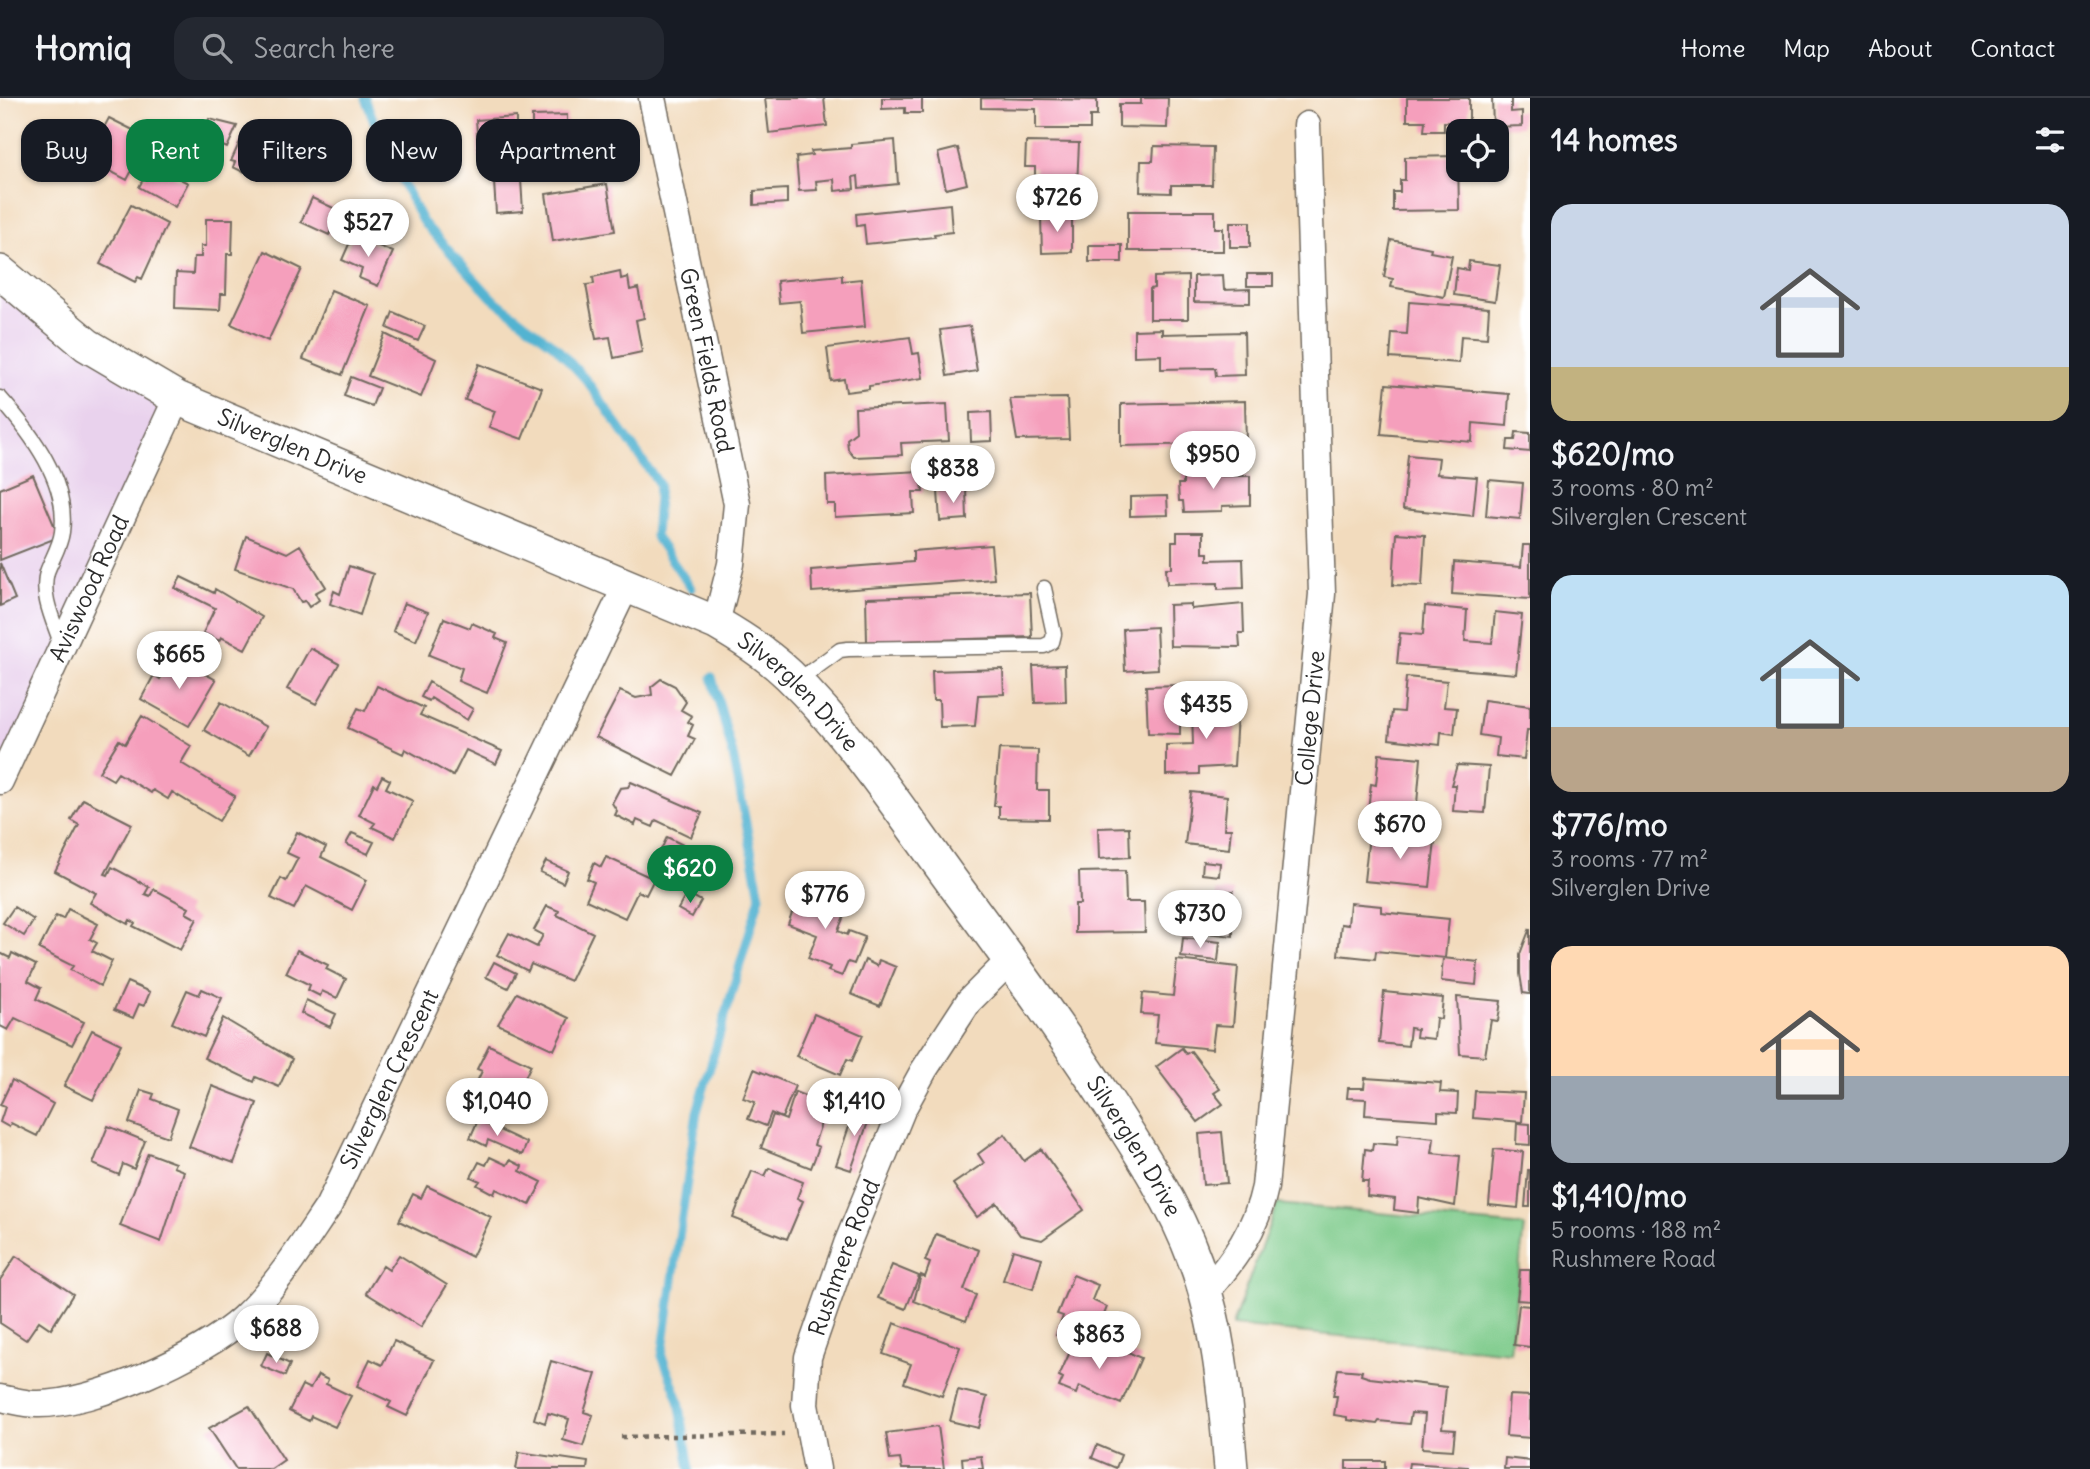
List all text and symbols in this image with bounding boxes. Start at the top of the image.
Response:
search box [174,17,664,80]
text: Homiq [35,27,132,69]
icon: search [198,29,236,67]
text: Search here [254,32,395,65]
text: Home [1681,33,1745,63]
text: Map [1783,33,1830,63]
text: About [1868,33,1932,63]
text: Contact [1970,33,2055,63]
chip: Buy [21,119,112,182]
chip: Rent [126,119,224,182]
chip: Filters [238,119,352,182]
chip: New [366,119,462,182]
chip: Apartment [476,119,640,182]
map controls [1446,119,1509,182]
button: locate [1446,119,1509,182]
text: 14 homes [1551,121,1678,159]
icon: filters [2031,121,2069,159]
pin: $726 [1016,174,1098,234]
text: $726 [1032,182,1082,211]
pin: $527 [327,200,409,259]
text: $527 [343,207,393,236]
icon: home [1747,250,1873,376]
street label: Green Fields Road [674,265,741,455]
street label: Silverglen Drive [213,402,372,490]
pin: $950 [1172,432,1254,491]
text: $620/mo [1551,435,1674,473]
text: $950 [1186,439,1240,468]
pin: $838 [912,446,994,505]
text: $838 [927,453,979,482]
text: 3 rooms · 80 m² [1551,473,1714,502]
text: Silverglen Crescent [1551,502,1747,531]
street label: Aviswood Road [42,510,135,666]
icon: home [1747,621,1873,747]
street label: Silverglen Drive [732,625,866,757]
pin: $665 [138,632,220,691]
text: $665 [153,639,205,668]
street label: College Drive [1289,649,1331,787]
pin: $435 [1165,682,1247,741]
text: $435 [1180,689,1232,718]
pin: $670 [1359,802,1441,861]
text: $776/mo [1551,806,1668,844]
text: $670 [1374,809,1426,838]
text: 3 rooms · 77 m² [1551,844,1708,873]
pin: $620 [649,846,731,905]
text: $620 [663,853,717,882]
pin: $776 [784,872,866,931]
text: Silverglen Drive [1551,873,1710,902]
text: $776 [801,879,849,908]
pin: $730 [1159,890,1241,950]
text: $730 [1174,898,1226,927]
street label: Silverglen Crescent [333,984,445,1174]
icon: home [1747,992,1873,1118]
street label: Silverglen Drive [1081,1070,1188,1221]
pin: $1,040 [440,1079,554,1138]
pin: $1,410 [797,1079,911,1138]
text: $1,040 [462,1086,532,1115]
text: $1,410 [822,1086,886,1115]
street label: Rushmere Road [801,1175,886,1339]
text: $1,410/mo [1551,1177,1687,1215]
text: 5 rooms · 188 m² [1551,1215,1721,1244]
text: Rushmere Road [1551,1244,1716,1273]
pin: $688 [235,1306,317,1365]
pin: $863 [1058,1312,1140,1371]
text: $688 [250,1313,302,1342]
text: $863 [1073,1319,1125,1348]

